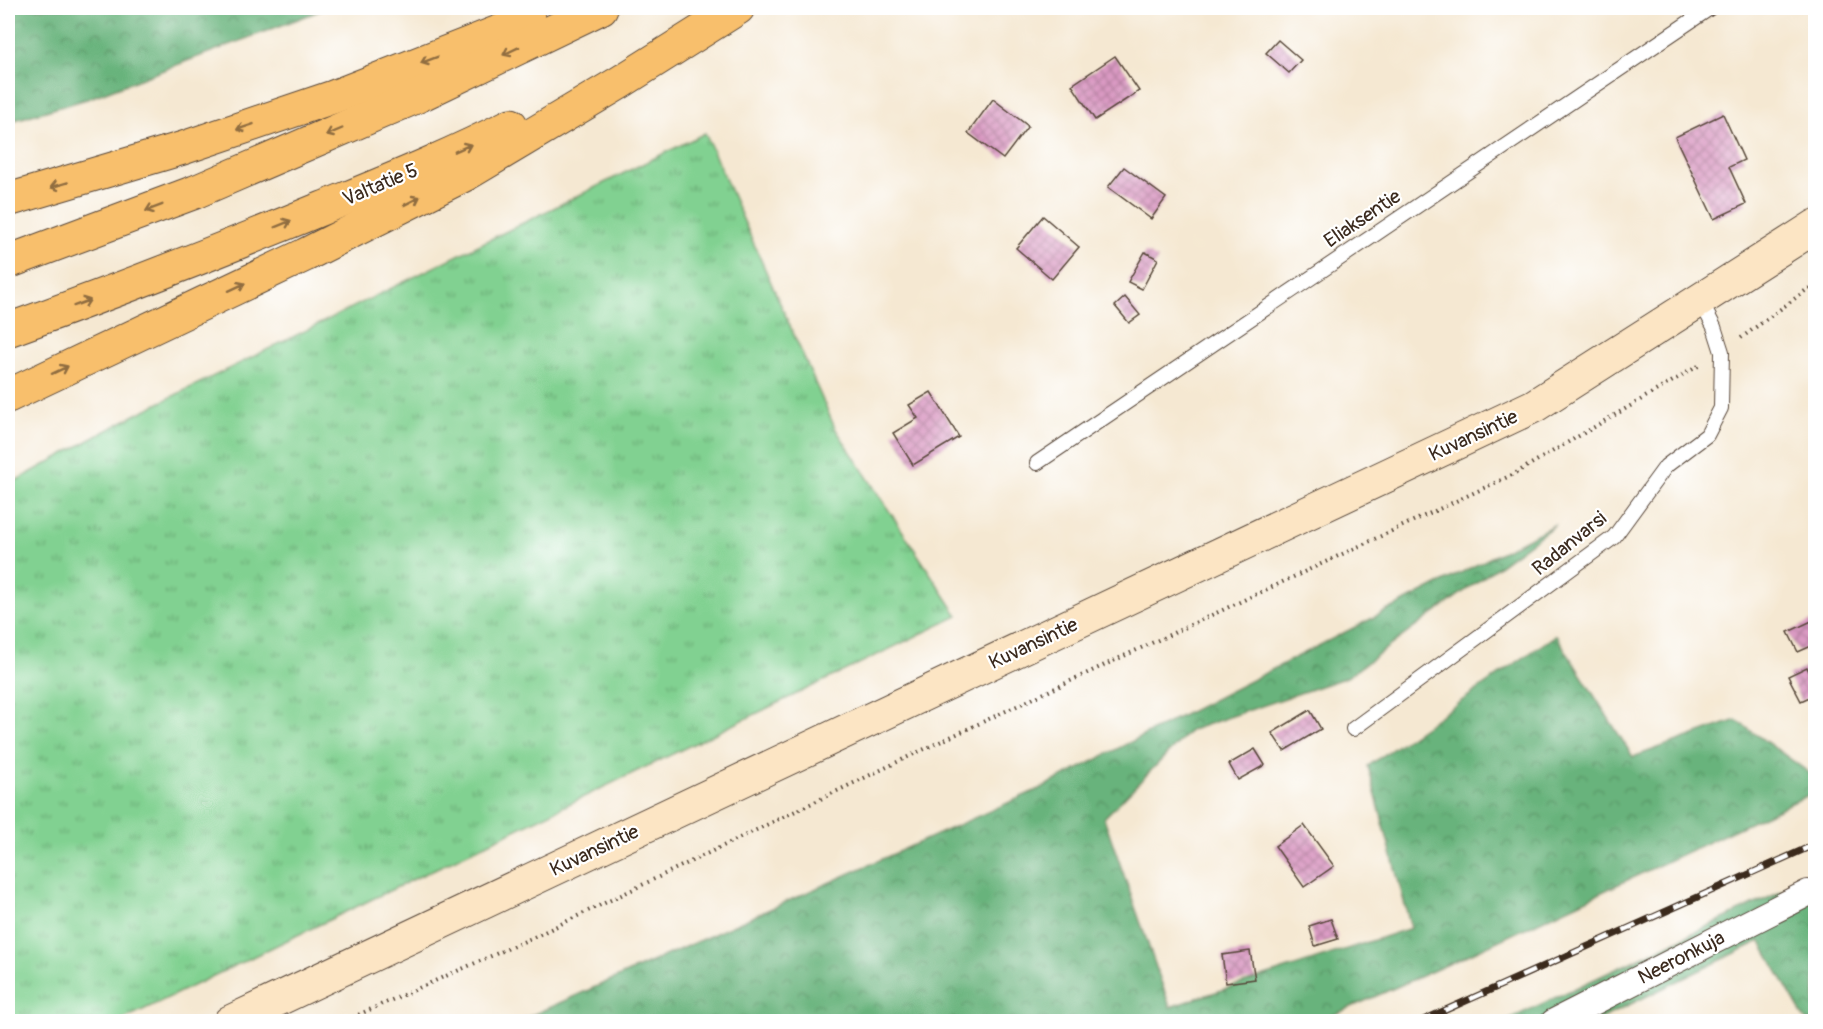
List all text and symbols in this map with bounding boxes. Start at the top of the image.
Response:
one-way arrow [502,46,520,58]
one-way arrow [420,55,438,66]
one-way arrow [236,122,255,133]
one-way arrow [325,127,343,138]
one-way arrow [453,142,471,153]
street label: Valtatie 5 [339,157,422,211]
one-way arrow [50,179,69,191]
street label: Eliaksentie [1319,184,1406,253]
one-way arrow [402,195,420,207]
one-way arrow [145,203,164,214]
one-way arrow [274,218,292,229]
one-way arrow [227,281,245,293]
one-way arrow [73,297,91,308]
one-way arrow [51,364,69,376]
street label: Kuvansintie [1425,404,1522,467]
street label: Radanvarsi [1527,506,1612,581]
street label: Kuvansintie [985,612,1082,675]
street label: Kuvansintie [546,819,643,882]
street label: Neeronkuja [1634,925,1729,990]

